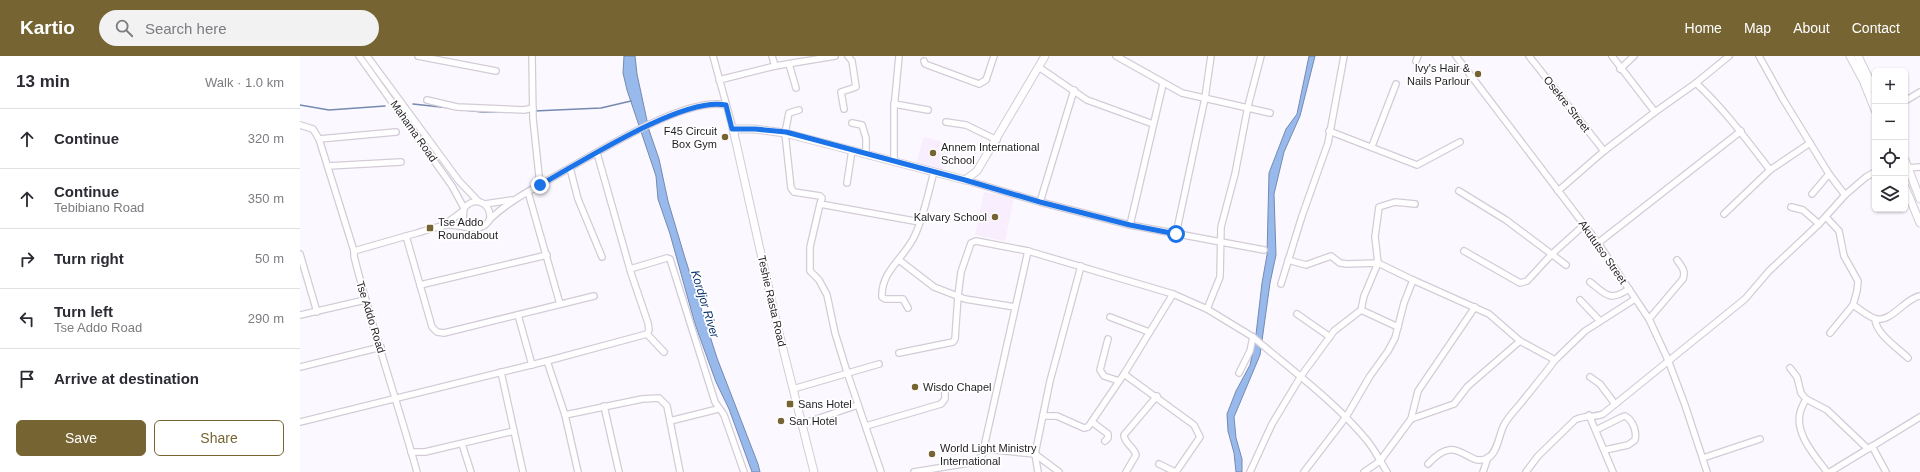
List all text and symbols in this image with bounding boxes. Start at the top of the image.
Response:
search box [99,10,379,46]
text: Kartio [20,17,75,38]
icon: search [113,17,135,39]
text: Search here [145,20,227,37]
text: Home [1685,20,1722,36]
text: Map [1744,20,1771,36]
text: About [1793,20,1830,36]
text: Contact [1852,20,1900,36]
place label: Ivy's Hair & Nails Parlour [1407,62,1471,87]
map controls [1872,68,1908,212]
button: + [1872,68,1908,104]
marker: Ivy's Hair & Nails Parlour [1473,69,1483,79]
text: 13 min [16,72,70,91]
street label: Osekre Street [1541,74,1593,134]
text: Walk · 1.0 km [205,75,284,90]
street label: Mahama Road [388,98,440,164]
button: − [1872,104,1908,140]
place label: F45 Circuit Box Gym [664,125,717,150]
icon: ahead [16,128,38,150]
text: Continue [54,130,119,147]
text: 320 m [248,131,284,146]
marker: F45 Circuit Box Gym [720,132,730,142]
button: locate [1872,140,1908,176]
place label: Annem International School [941,141,1039,166]
marker: Annem International School [928,148,938,158]
route end [531,176,549,194]
button: layers [1872,176,1908,212]
text: Continue [54,183,119,200]
icon: ahead [16,188,38,210]
text: 350 m [248,191,284,206]
text: Tebibiano Road [54,200,144,215]
place label: Kalvary School [914,211,987,223]
marker: Kalvary School [990,212,1000,222]
place label: Tse Addo Roundabout [438,216,498,241]
street label: Akututso Street [1577,218,1629,286]
marker: Tse Addo Roundabout [425,223,435,233]
route start [1167,225,1185,243]
icon: right [16,248,38,270]
text: Turn right [54,250,124,267]
text: 50 m [255,251,284,266]
street label: Teshie Rasta Road [756,254,788,348]
water label: Kordjor River [688,268,722,340]
street label: Tse Addo Road [354,280,388,354]
text: Turn left [54,303,113,320]
icon: left [16,308,38,330]
text: 290 m [248,311,284,326]
text: Tse Addo Road [54,320,142,335]
icon: arrive [16,368,38,390]
text: Arrive at destination [54,370,199,387]
place label: Wisdo Chapel [923,381,991,393]
marker: Wisdo Chapel [910,382,920,392]
place label: Sans Hotel [798,398,852,410]
marker: Sans Hotel [785,399,795,409]
place label: San Hotel [789,415,837,427]
marker: San Hotel [776,416,786,426]
button: Save [16,420,146,456]
button: Share [154,420,284,456]
place label: World Light Ministry International [940,442,1037,467]
marker: World Light Ministry International [927,449,937,459]

